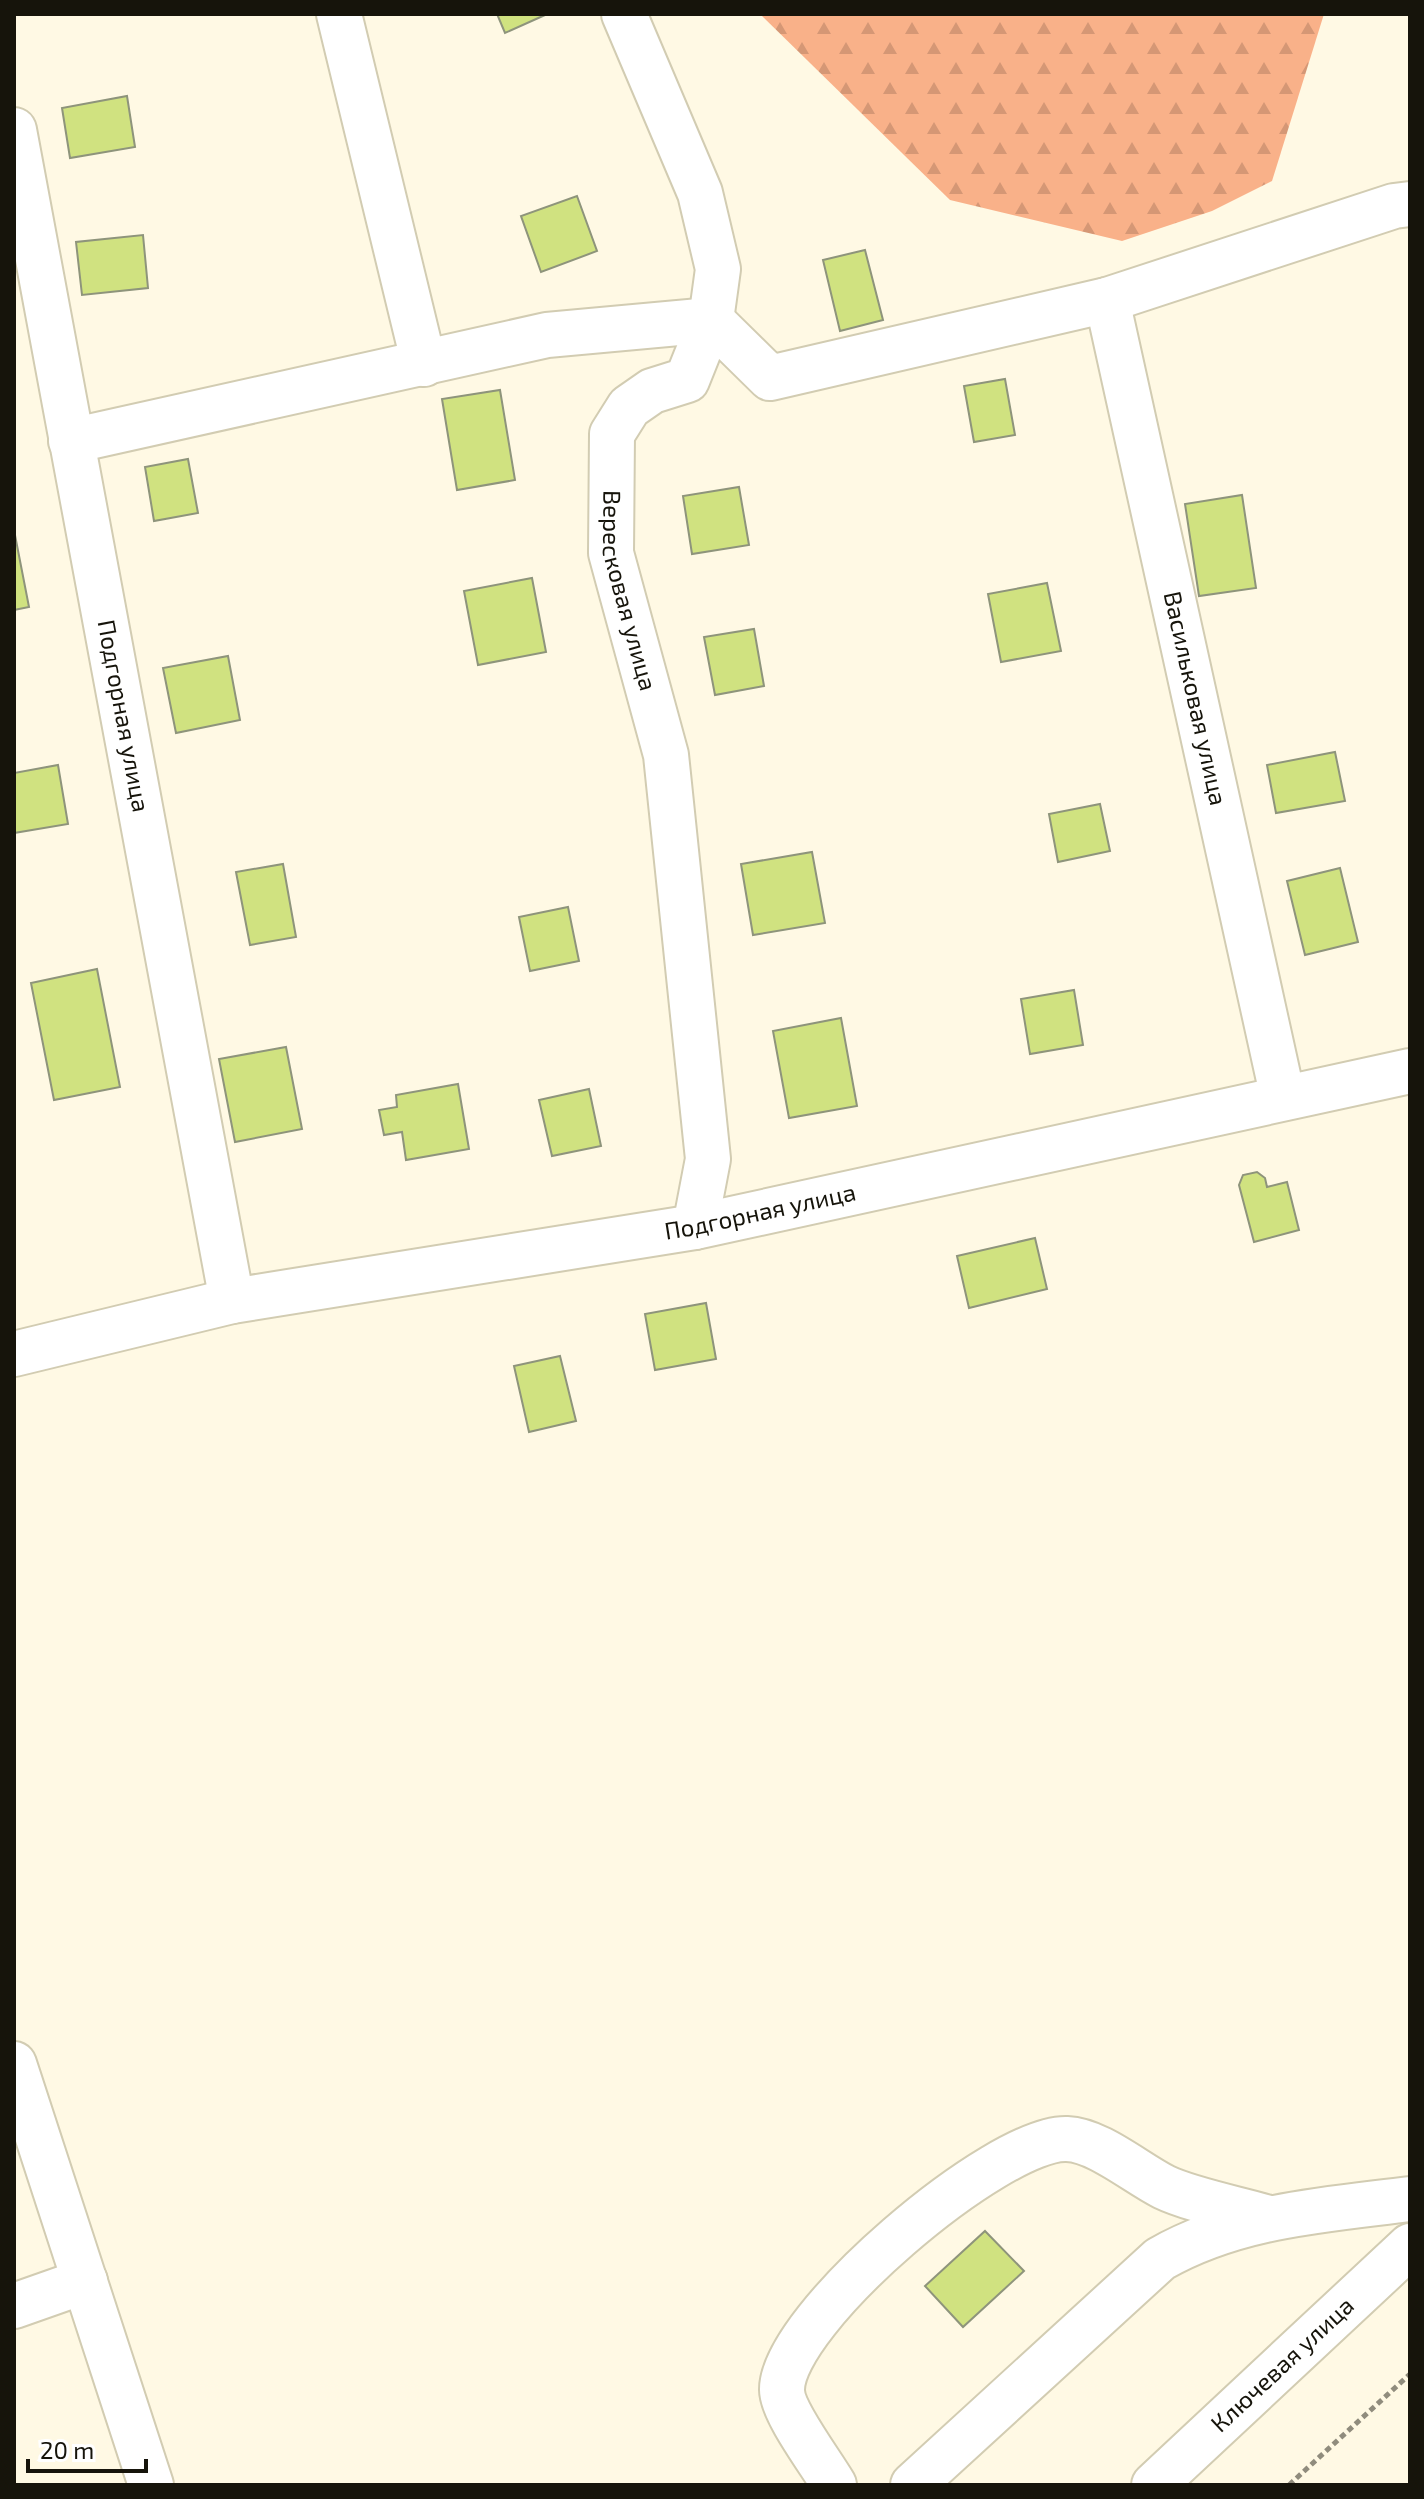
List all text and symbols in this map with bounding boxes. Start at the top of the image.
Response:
street label: Вересковая улица [598,490,664,694]
street label: Васильковая улица [1159,588,1234,808]
street label: Подгорная улица [92,617,157,814]
street label: Подгорная улица [662,1176,858,1245]
street label: Ключевая улица [1204,2290,1359,2437]
scale bar [28,2423,146,2473]
text: 20 m [40,2435,94,2464]

